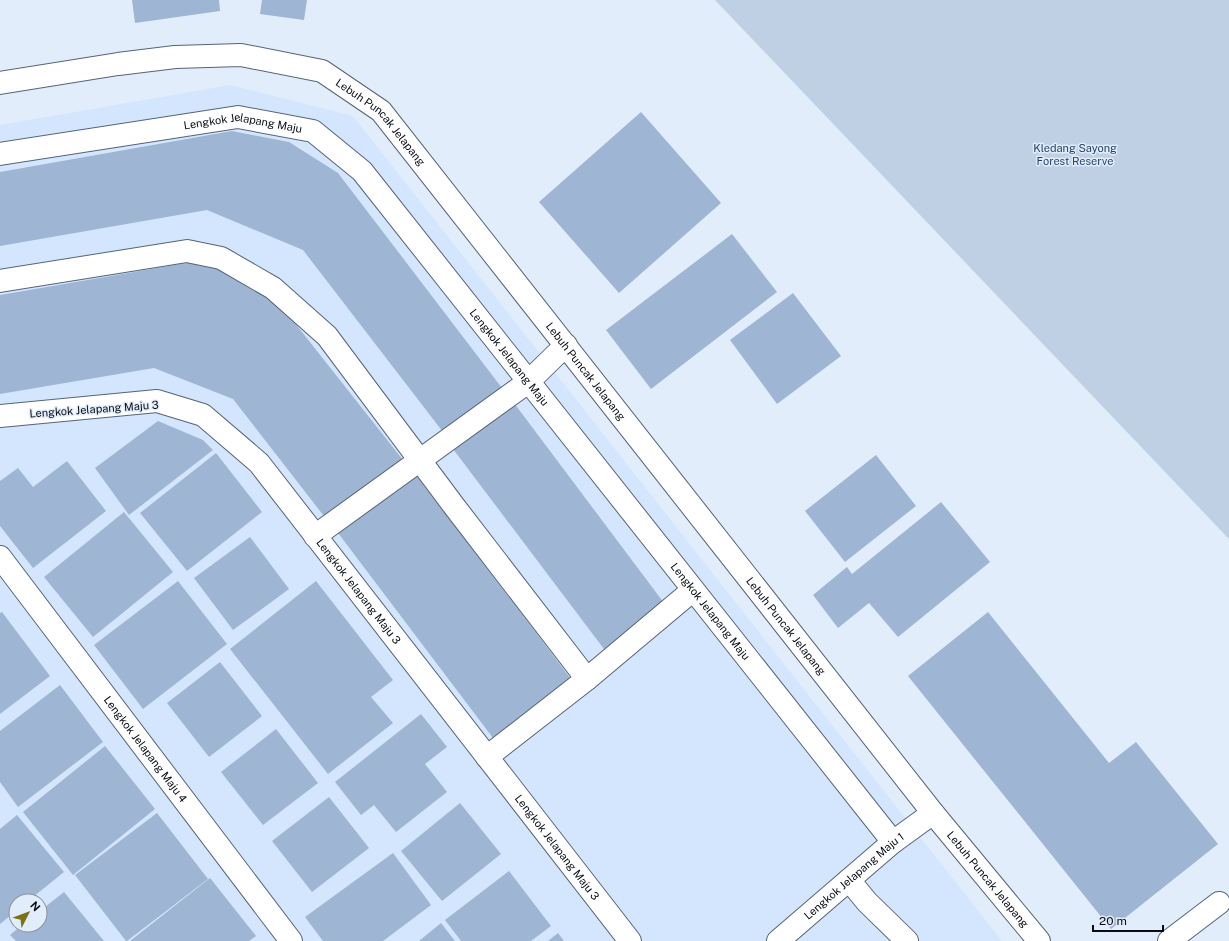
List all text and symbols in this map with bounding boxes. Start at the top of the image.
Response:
street label: Lebuh Puncak Jelapang [334,76,428,168]
street label: Lengkok Jelapang Maju [183,111,303,135]
park label: Kledang Sayong Forest Reserve [1033,142,1117,167]
street label: Lengkok Jelapang Maju [467,307,551,408]
street label: Lebuh Puncak Jelapang [544,320,628,423]
street label: Lengkok Jelapang Maju 3 [29,398,159,420]
street label: Lengkok Jelapang Maju 3 [314,536,403,646]
street label: Lengkok Jelapang Maju [669,561,752,662]
street label: Lebuh Puncak Jelapang [744,575,828,677]
street label: Lengkok Jelapang Maju 4 [102,694,190,804]
street label: Lengkok Jelapang Maju 3 [513,792,602,902]
street label: Lebuh Puncak Jelapang [945,829,1031,930]
street label: Lengkok Jelapang Maju 1 [802,830,906,922]
north arrow [8,893,48,933]
text: N [28,899,43,914]
scale bar [1093,907,1163,933]
text: 20 m [1099,914,1127,928]

